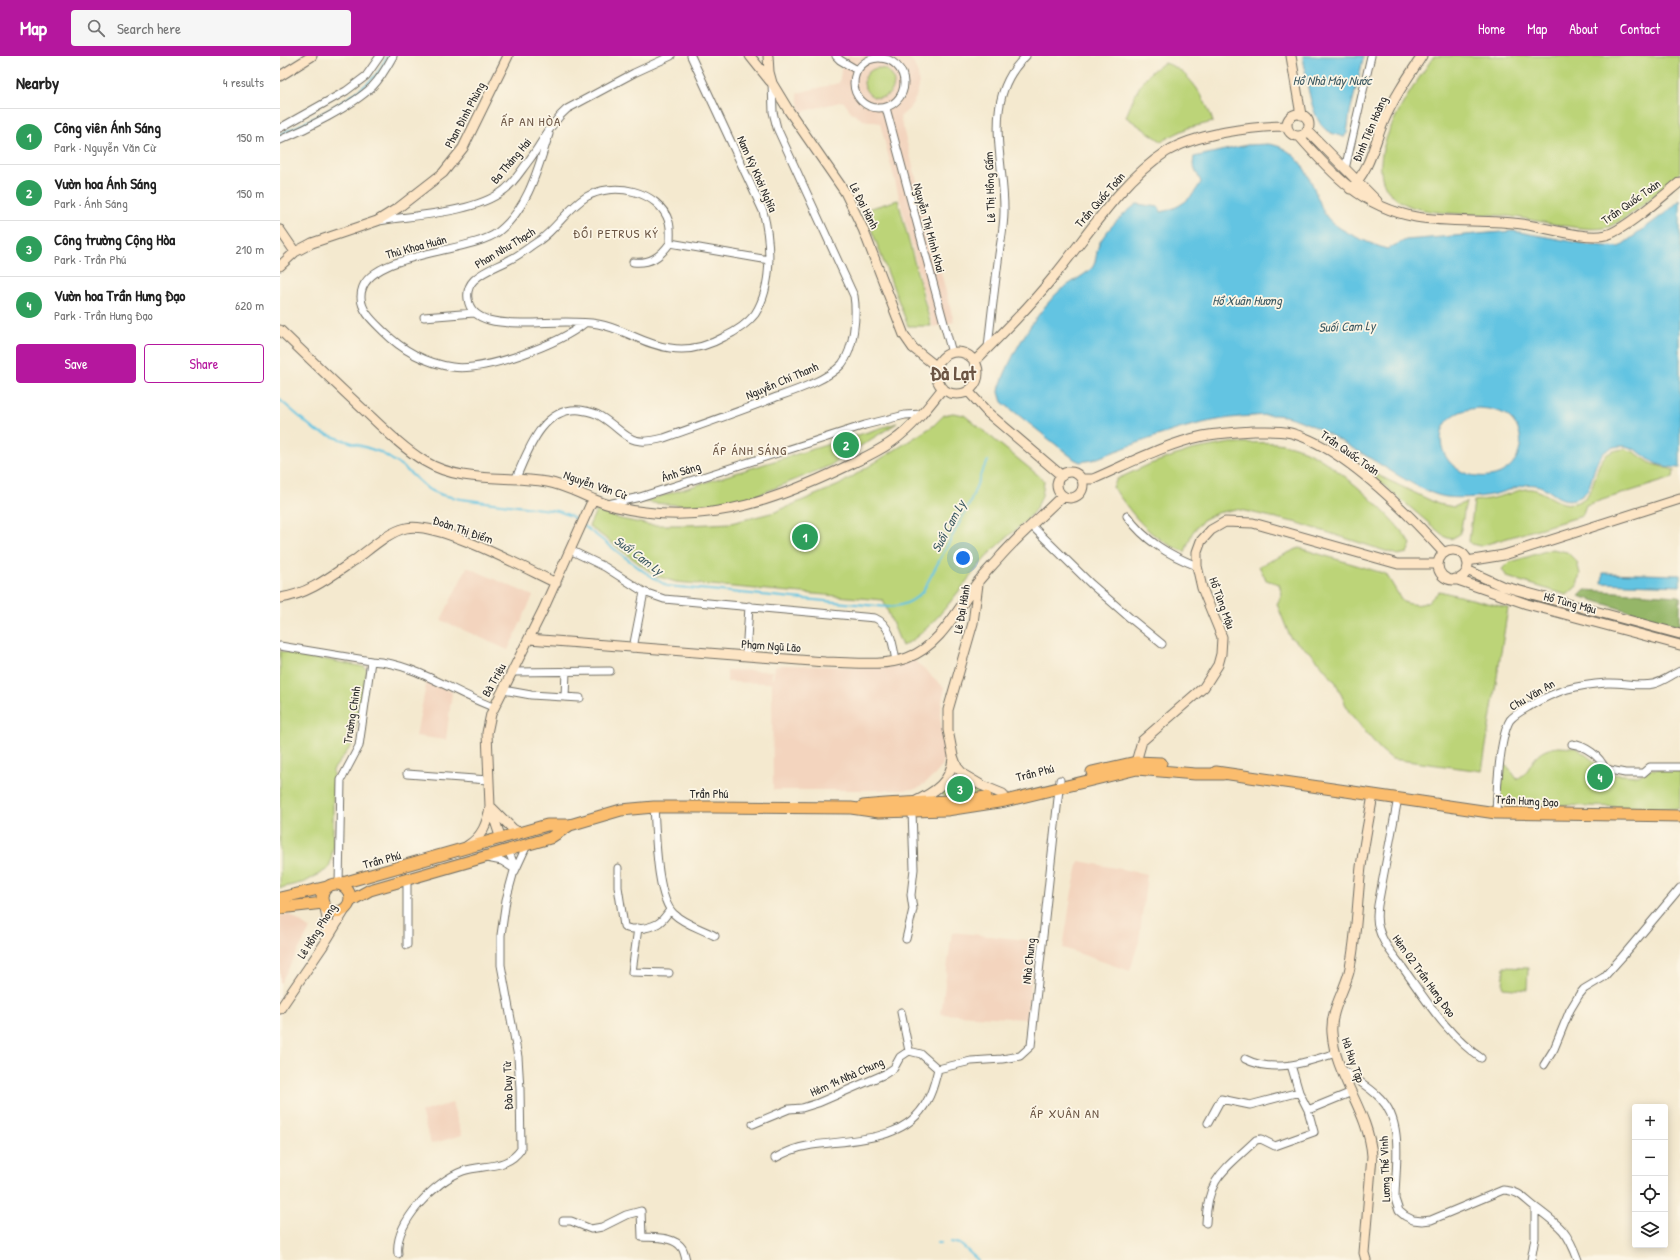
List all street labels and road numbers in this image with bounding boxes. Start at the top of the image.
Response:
street label: Phan Đình Phùng [440,79,489,151]
street label: Đinh Tiên Hoàng [1348,93,1391,164]
street label: Nam Kỳ Khởi Nghĩa [733,133,782,215]
street label: Ba Tháng Hai [486,134,535,187]
street label: Lê Thị Hồng Gấm [980,151,999,223]
street label: Trần Quốc Toản [1071,168,1129,231]
street label: Trần Quốc Toản [1598,175,1664,228]
street label: Lê Đại Hành [846,180,883,232]
street label: Nguyễn Thị Minh Khai [909,181,950,275]
street label: Phan Như Thạch [471,223,538,272]
street label: Thủ Khoa Huân [384,230,448,263]
street label: Nguyễn Chí Thanh [743,358,821,403]
street label: Trần Quốc Toản [1317,426,1383,479]
street label: Ánh Sáng [659,457,703,486]
street label: Nguyễn Văn Cừ [561,466,630,504]
street label: Đoàn Thị Điểm [431,511,496,548]
street label: Hồ Tùng Mậu [1205,575,1240,631]
street label: Lê Đại Hành [949,583,974,635]
street label: Hồ Tùng Mậu [1542,587,1599,618]
street label: Phạm Ngũ Lão [741,635,802,656]
street label: Bà Triệu [477,660,510,700]
street label: Chu Văn An [1506,675,1558,714]
street label: Trường Chinh [339,685,364,745]
street label: Trần Phú [1014,760,1056,785]
street label: Trần Phú [690,785,729,802]
street label: Trần Hưng Đạo [1495,790,1559,811]
street label: Trần Phú [361,846,403,873]
street label: Lê Hồng Phong [293,900,340,962]
street label: Hẻm 02 Trần Hưng Đạo [1389,931,1460,1021]
street label: Nhà Chung [1018,937,1039,985]
street label: Hà Huy Tập [1338,1035,1369,1085]
street label: Hẻm 14 Nhà Chung [807,1053,886,1100]
street label: Đào Duy Từ [498,1061,517,1110]
street label: Lương Thế Vinh [1375,1136,1394,1202]

